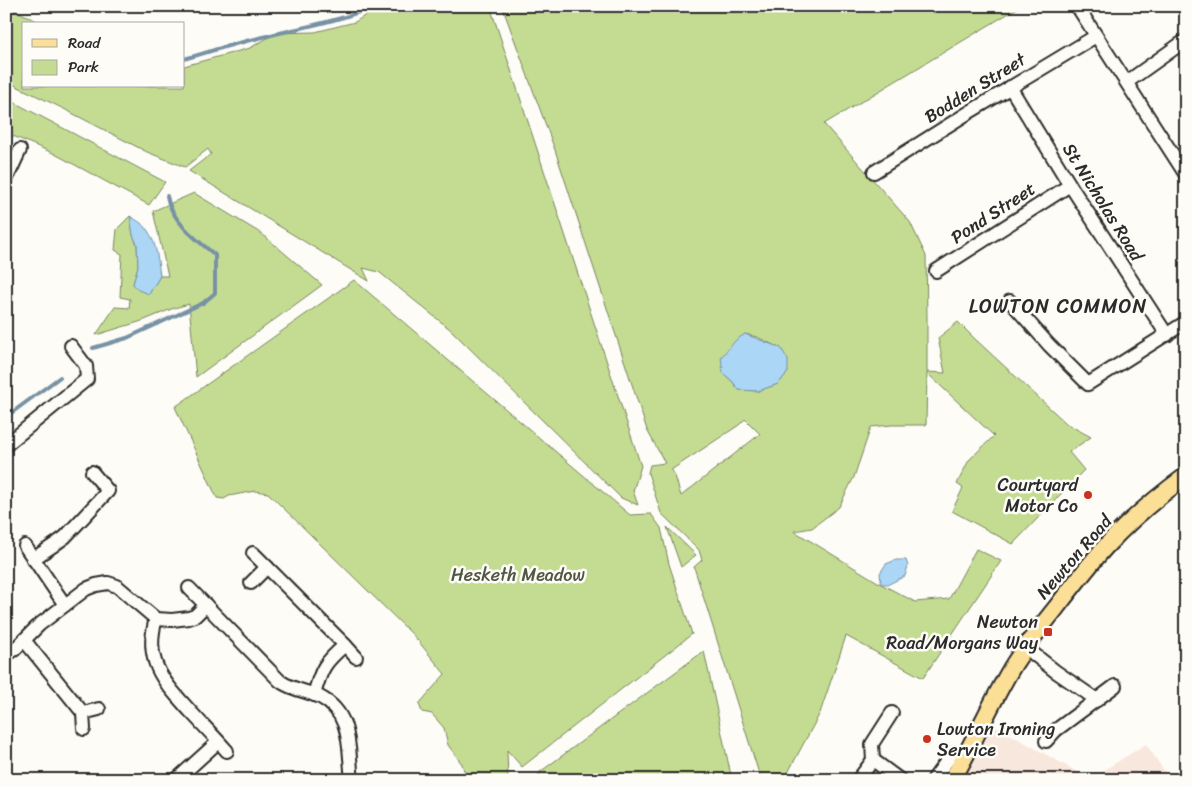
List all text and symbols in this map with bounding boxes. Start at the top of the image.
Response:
legend [22,22,185,88]
text: Road [68,30,101,56]
street label: Bodden Street [918,44,1033,132]
text: Park [68,54,99,80]
street label: St Nicholas Road [1054,136,1153,269]
street label: Pond Street [944,173,1042,253]
district label: LOWTON COMMON [969,289,1147,324]
place label: Courtyard Motor Co [998,469,1080,522]
marker: Courtyard Motor Co [1082,489,1094,501]
street label: Newton Road [1028,506,1121,607]
park label: Hesketh Meadow [451,559,586,591]
place label: Newton Road/Morgans Way [886,606,1039,659]
marker: Newton Road/Morgans Way [1042,626,1054,638]
place label: Lowton Ironing Service [937,713,1055,766]
marker: Lowton Ironing Service [921,733,933,745]

